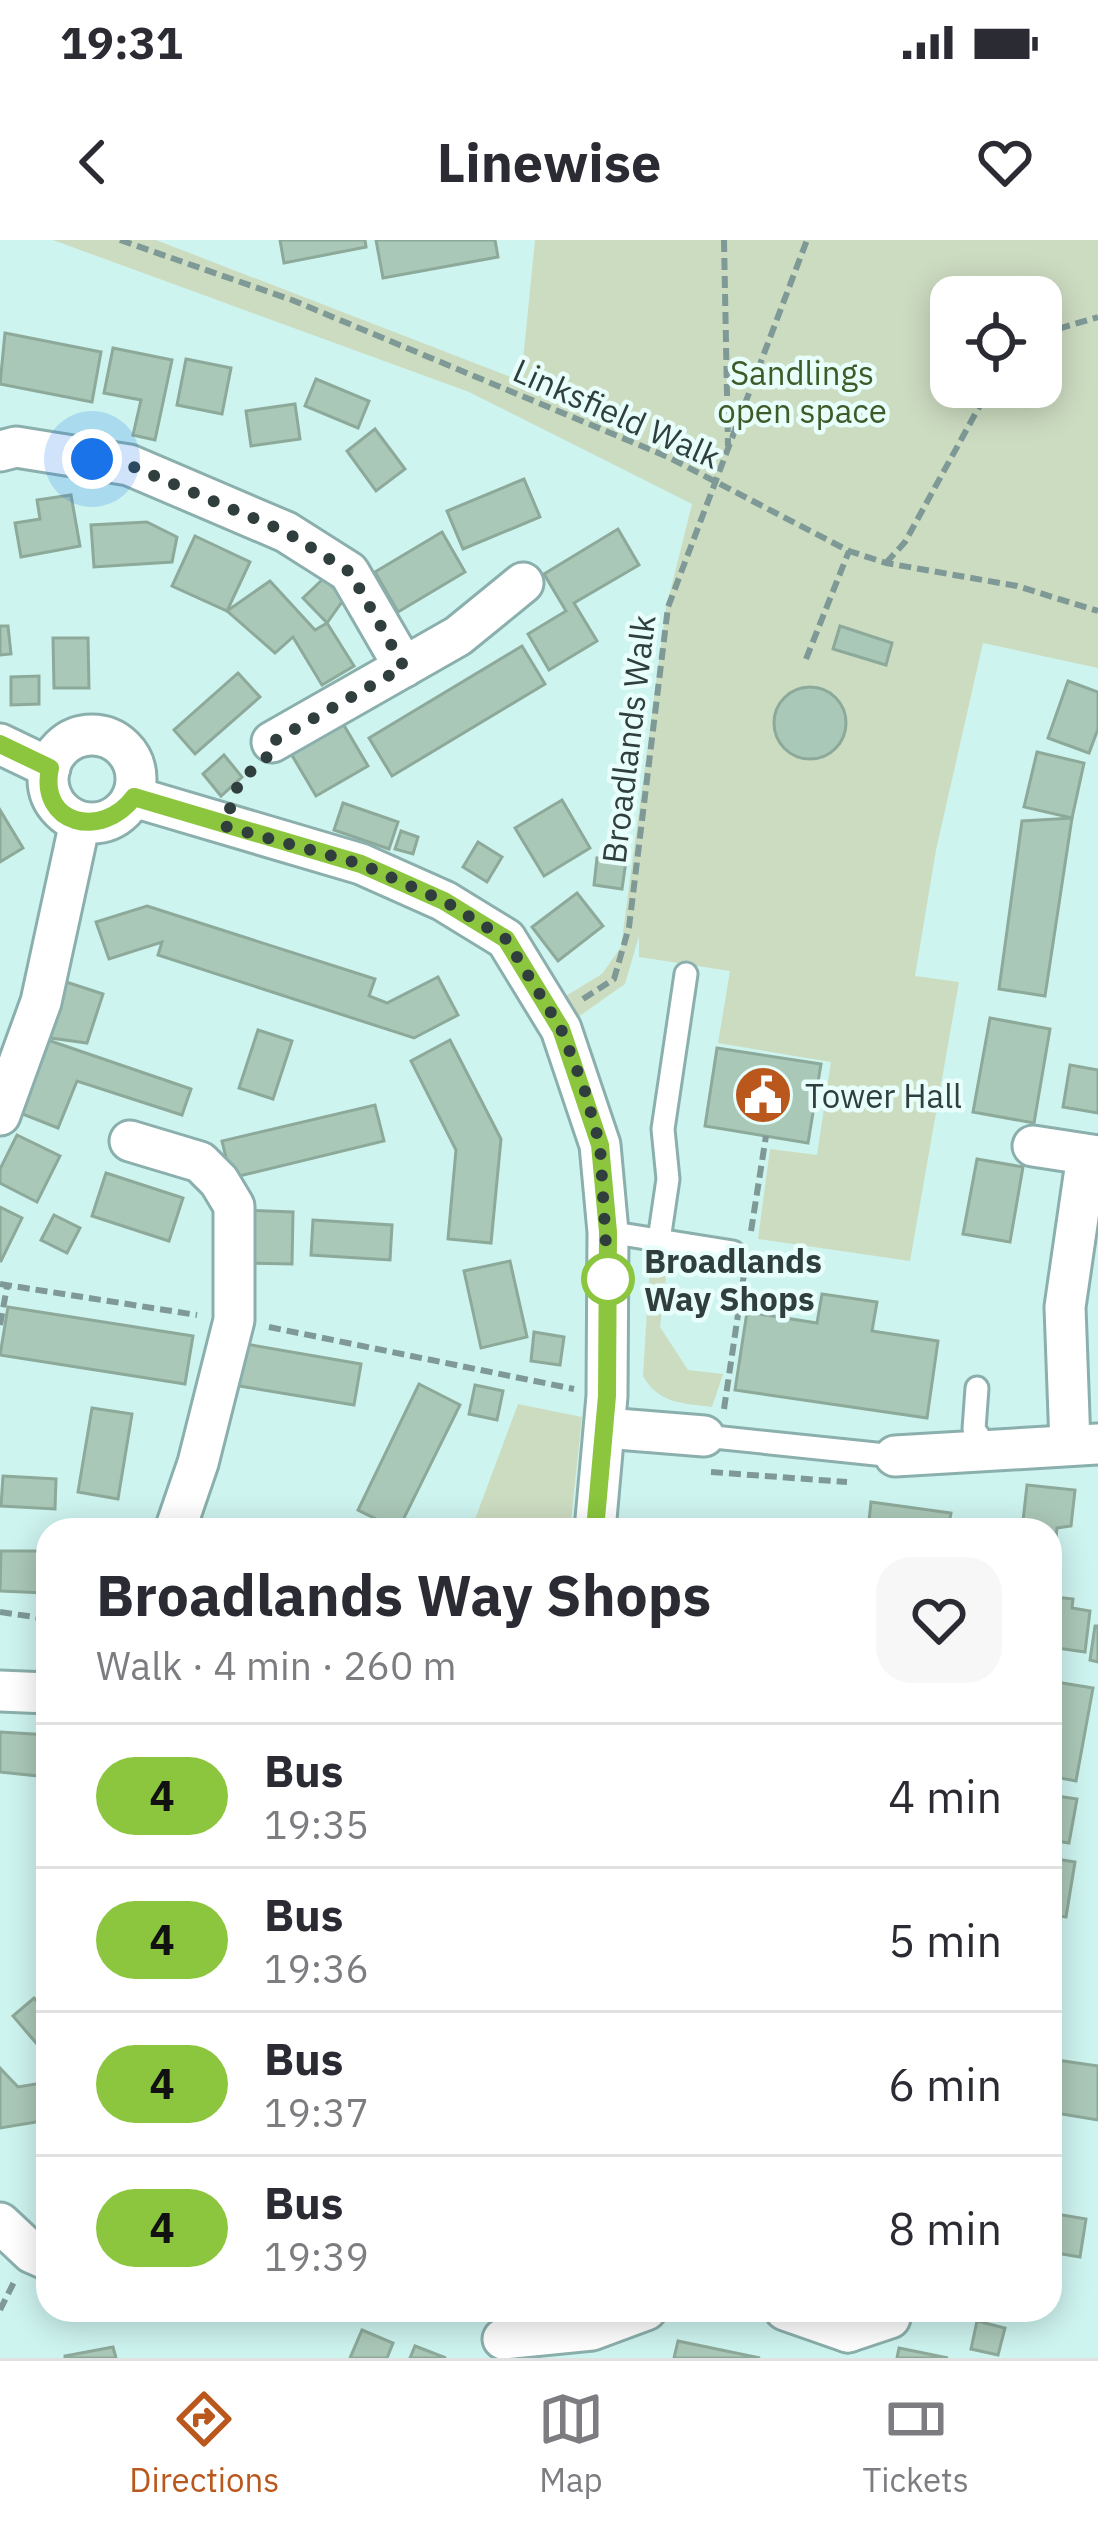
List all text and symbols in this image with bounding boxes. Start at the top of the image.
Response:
text: 19:31 [60,13,183,71]
text: Linewise [437,127,661,197]
icon: back [60,129,126,195]
icon: heart [972,129,1038,195]
map controls [930,276,1062,408]
button: locate [930,276,1062,408]
street label: Linksfield Walk [507,348,727,478]
park label: Sandlings open space [717,351,887,432]
your location [62,429,122,489]
street label: Broadlands Walk [591,612,665,866]
public building icon: Tower Hall [732,1064,794,1126]
place label: Tower Hall [805,1074,962,1117]
place label: Broadlands Way Shops [644,1239,822,1320]
marker: Broadlands Way Shops [583,1254,633,1304]
button: heart [876,1557,1002,1683]
text: Broadlands Way Shops [96,1558,711,1632]
text: Walk · 4 min · 260 m [96,1640,457,1691]
text: Bus [264,1741,344,1799]
text: 4 min [888,1767,1002,1825]
text: 4 [149,1768,175,1823]
text: 19:35 [264,1799,369,1850]
text: Bus [264,1885,344,1943]
text: 5 min [888,1911,1002,1969]
text: 4 [149,1912,175,1967]
text: 19:36 [264,1943,369,1994]
text: Bus [264,2029,344,2087]
text: 6 min [888,2055,1002,2113]
text: 4 [149,2056,175,2111]
text: 19:37 [264,2087,369,2138]
text: Bus [264,2173,344,2231]
text: 8 min [888,2199,1002,2257]
text: 4 [149,2200,175,2255]
text: 19:39 [264,2231,369,2282]
tab: Directions [129,2386,279,2501]
tab: Map [538,2386,604,2501]
tab: Tickets [862,2386,969,2501]

